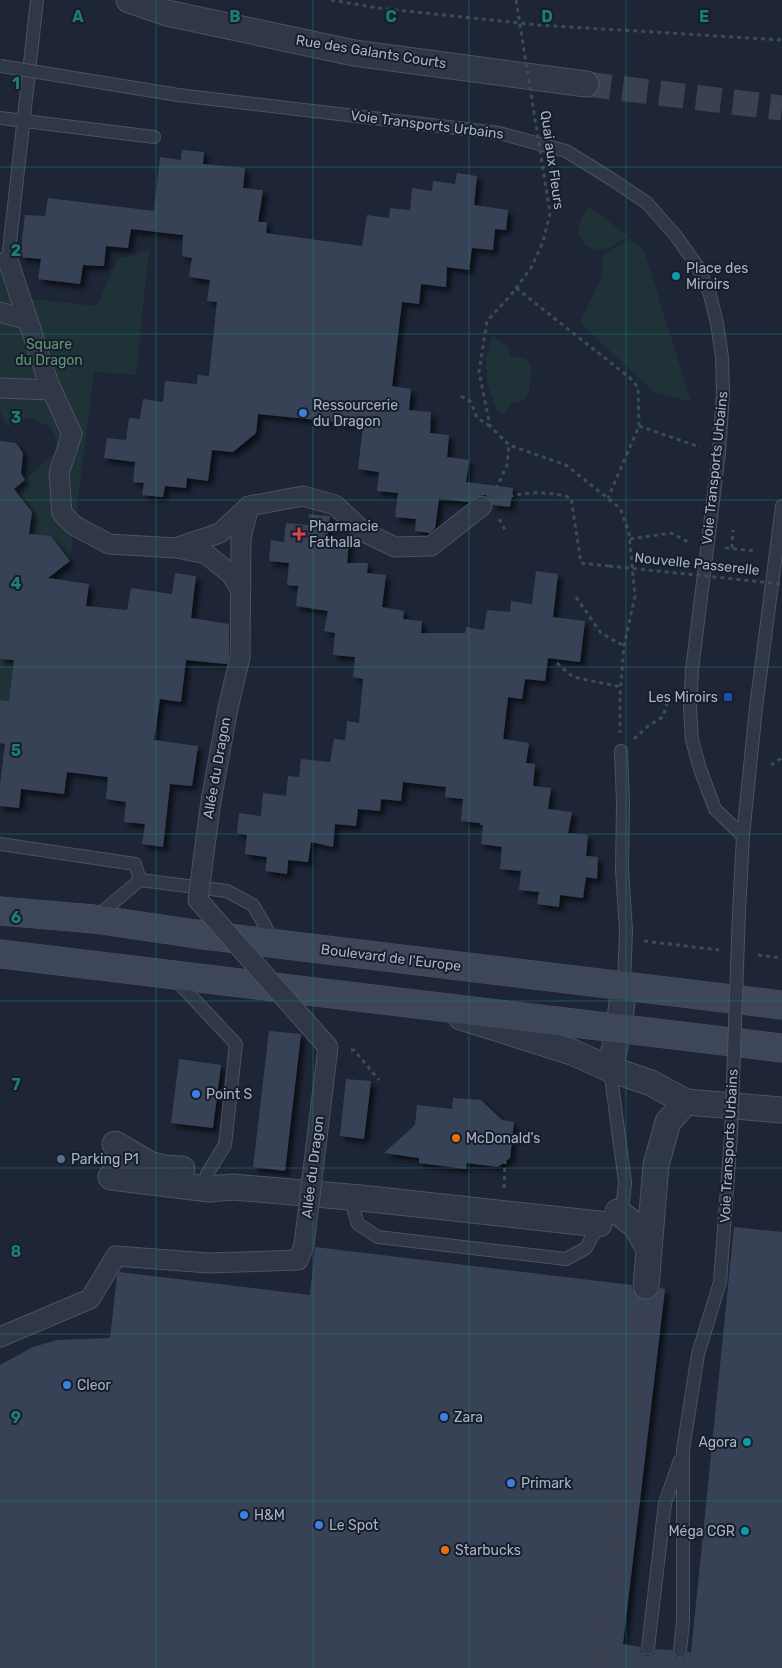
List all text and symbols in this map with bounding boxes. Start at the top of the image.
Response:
text: A [72,7,84,26]
text: B [229,7,241,26]
text: C [385,7,397,26]
text: D [541,7,553,26]
text: E [699,7,709,26]
street label: Rue des Galants Courts [295,32,447,72]
text: 1 [12,74,20,93]
street label: Voie Transports Urbains [349,107,505,143]
street label: Quai aux Fleurs [537,109,567,211]
text: 2 [11,241,21,260]
place label: Place des Miroirs [686,260,748,293]
marker: Place des Miroirs [670,270,682,282]
park label: Square du Dragon [15,336,83,369]
street label: Voie Transports Urbains [698,390,732,546]
place label: Ressourcerie du Dragon [313,397,398,430]
marker: Ressourcerie du Dragon [297,407,309,419]
text: 3 [11,408,21,427]
place label: Pharmacie Fathalla [309,518,379,551]
marker: Pharmacie Fathalla [293,528,305,540]
street label: Nouvelle Passerelle [633,549,761,579]
text: 4 [11,574,22,593]
place label: Les Miroirs [648,689,718,706]
marker: Les Miroirs [722,691,734,703]
street label: Allée du Dragon [200,716,234,820]
text: 5 [11,741,21,760]
text: 6 [11,908,21,927]
street label: Boulevard de l'Europe [320,941,462,975]
street label: Voie Transports Urbains [716,1069,742,1223]
text: 7 [11,1075,21,1094]
place label: Point S [206,1086,253,1103]
marker: Point S [190,1088,202,1100]
street label: Allée du Dragon [298,1115,328,1219]
place label: McDonald's [466,1130,540,1147]
marker: McDonald's [450,1132,462,1144]
place label: Parking P1 [71,1151,139,1168]
marker: Parking P1 [55,1153,67,1165]
text: 8 [11,1242,22,1261]
place label: Cleor [77,1377,112,1394]
marker: Cleor [61,1379,73,1391]
text: 9 [11,1408,21,1427]
place label: Zara [454,1409,483,1426]
marker: Zara [438,1411,450,1423]
place label: Agora [698,1434,737,1451]
marker: Agora [741,1436,753,1448]
place label: Primark [521,1475,572,1492]
marker: Primark [505,1477,517,1489]
place label: H&M [254,1507,285,1524]
marker: H&M [238,1509,250,1521]
place label: Le Spot [329,1517,379,1534]
marker: Le Spot [313,1519,325,1531]
place label: Méga CGR [669,1523,735,1540]
marker: Méga CGR [739,1525,751,1537]
place label: Starbucks [455,1542,521,1559]
marker: Starbucks [439,1544,451,1556]

